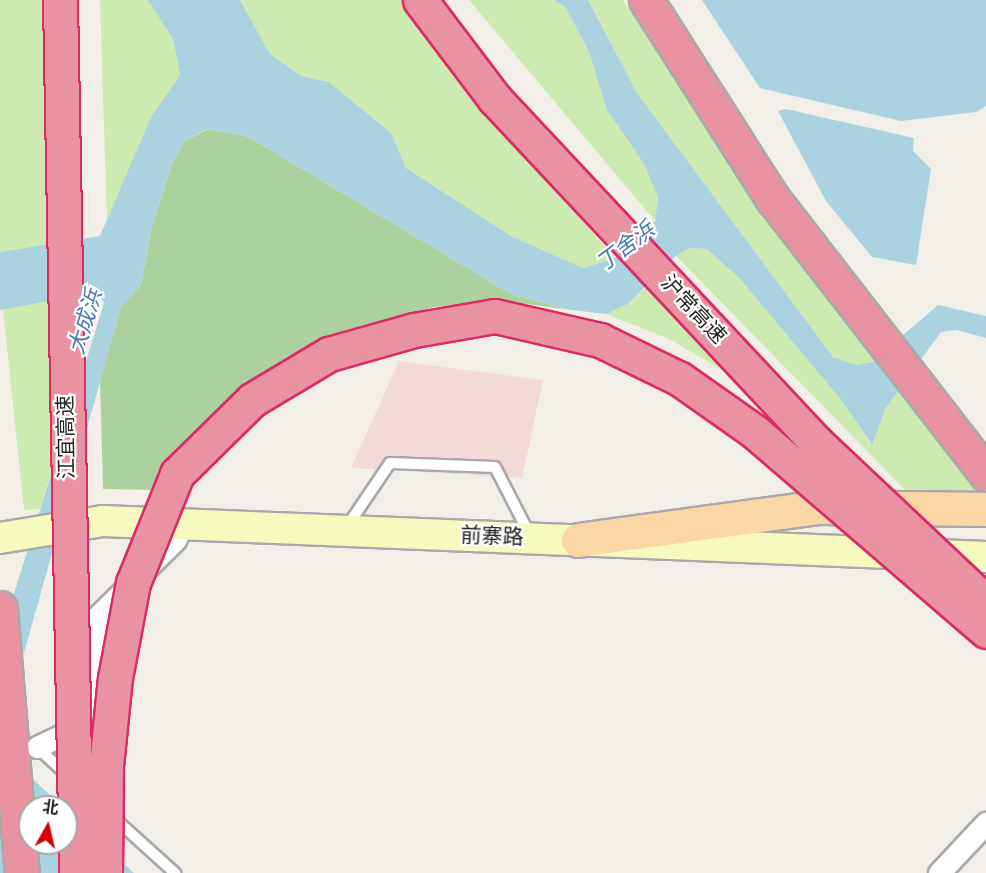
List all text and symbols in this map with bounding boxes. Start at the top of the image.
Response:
water label: 丁舍浜 [592,217,660,277]
street label: 沪常高速 [655,271,731,349]
water label: 大成浜 [64,287,108,357]
street label: 江宜高速 [54,395,80,479]
street label: 前寨路 [460,523,524,551]
north arrow [18,795,78,855]
text: 北 [41,798,60,819]

